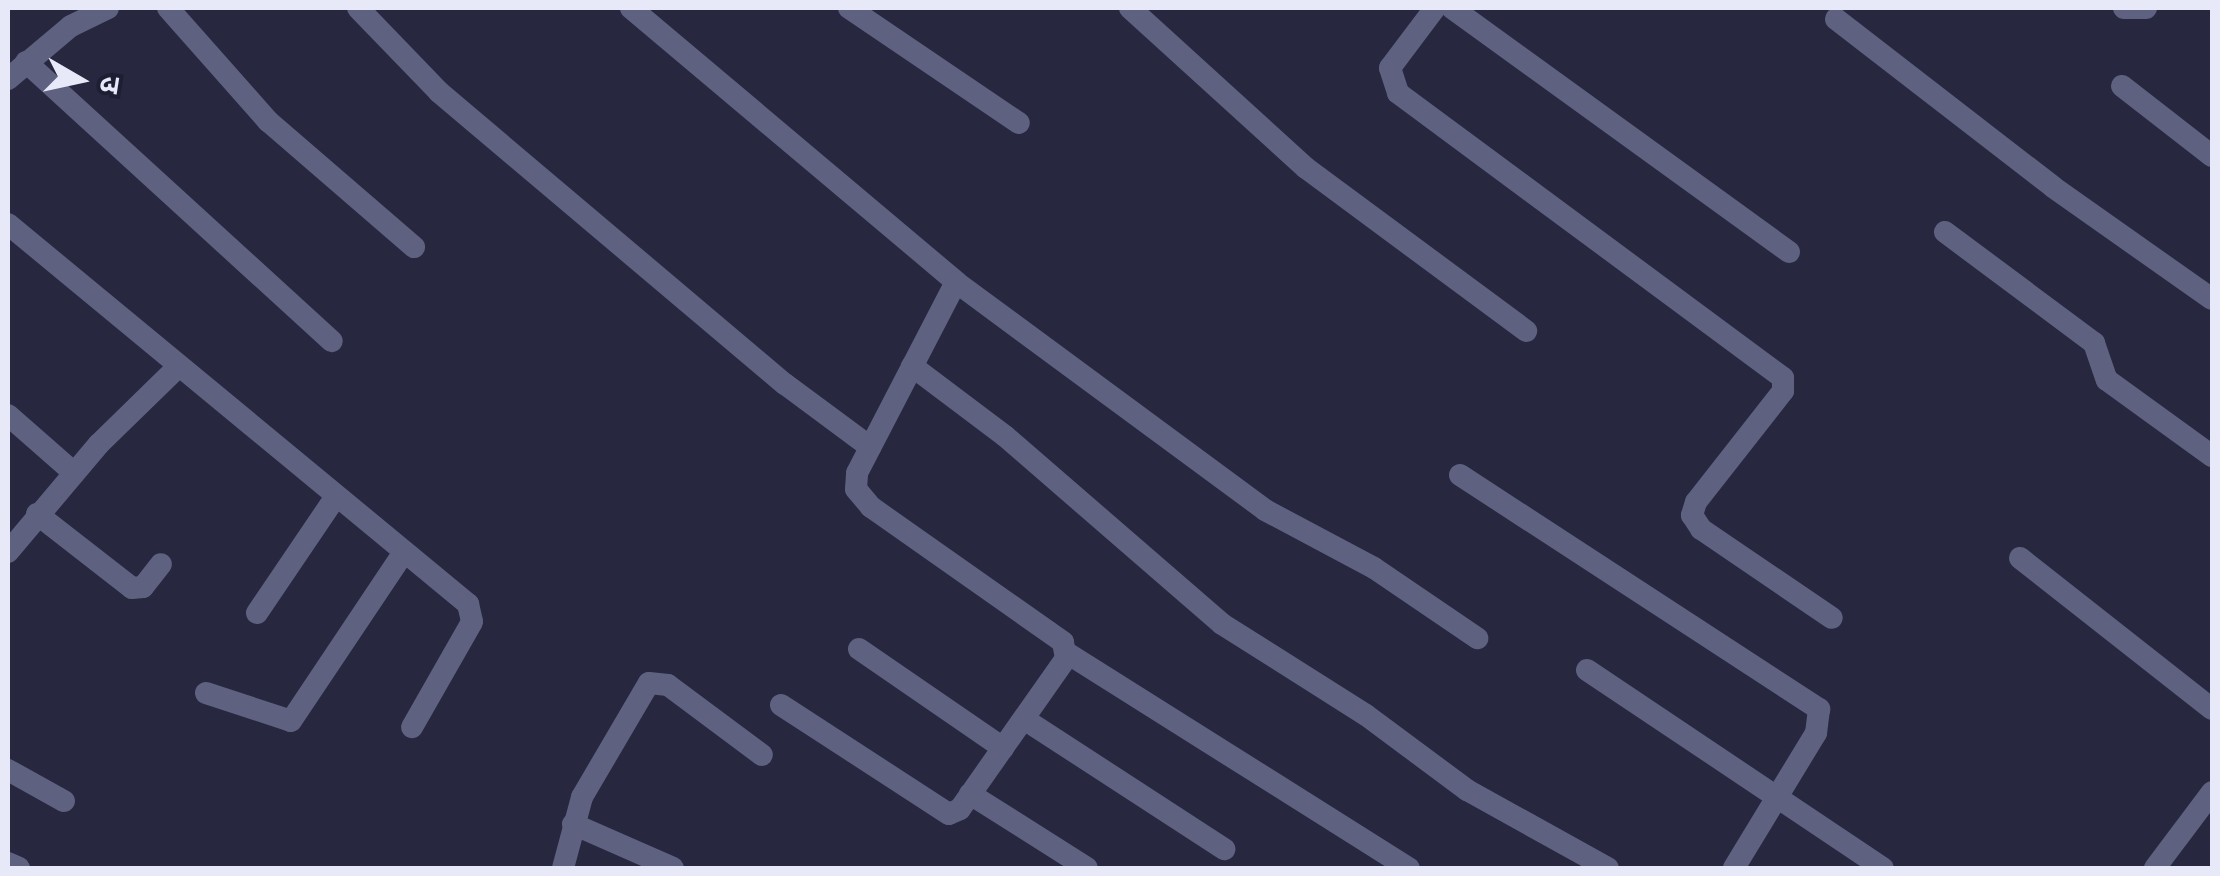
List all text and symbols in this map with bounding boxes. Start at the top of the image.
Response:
north arrow [30,30,130,130]
text: उ [93,74,128,95]

